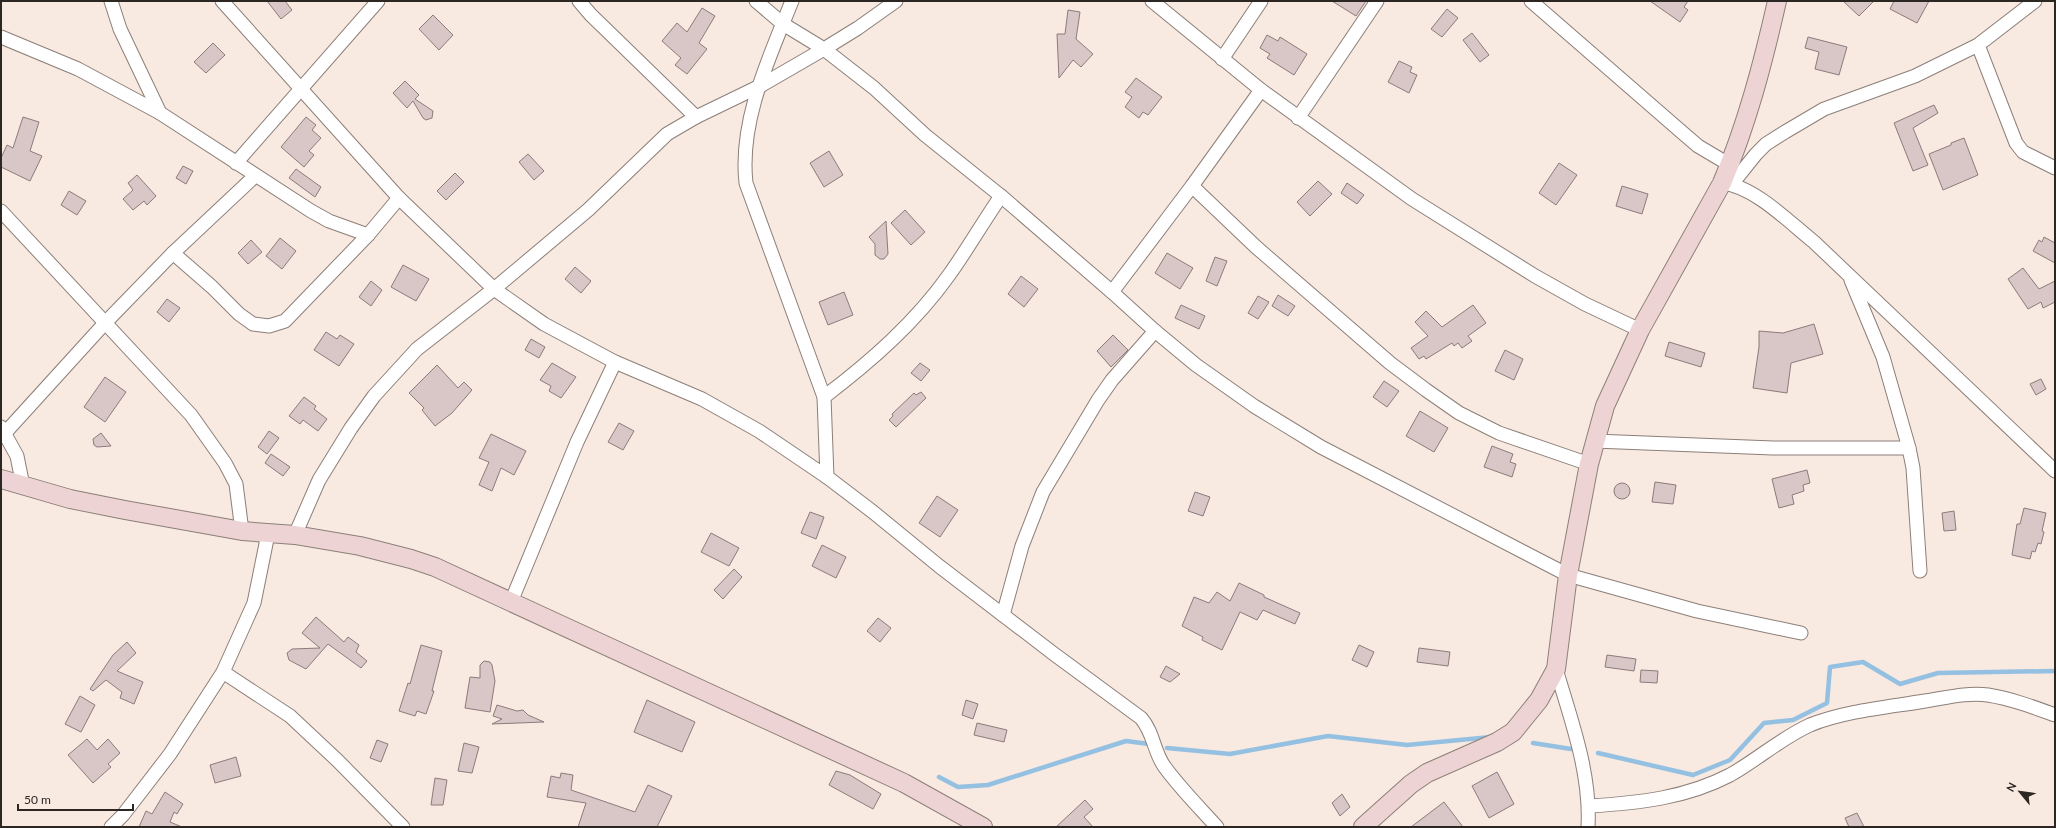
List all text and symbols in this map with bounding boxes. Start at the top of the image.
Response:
north arrow [2000,772,2040,812]
text: N [2003,780,2019,794]
scale bar [18,786,133,812]
text: 50 m [24,792,51,807]

